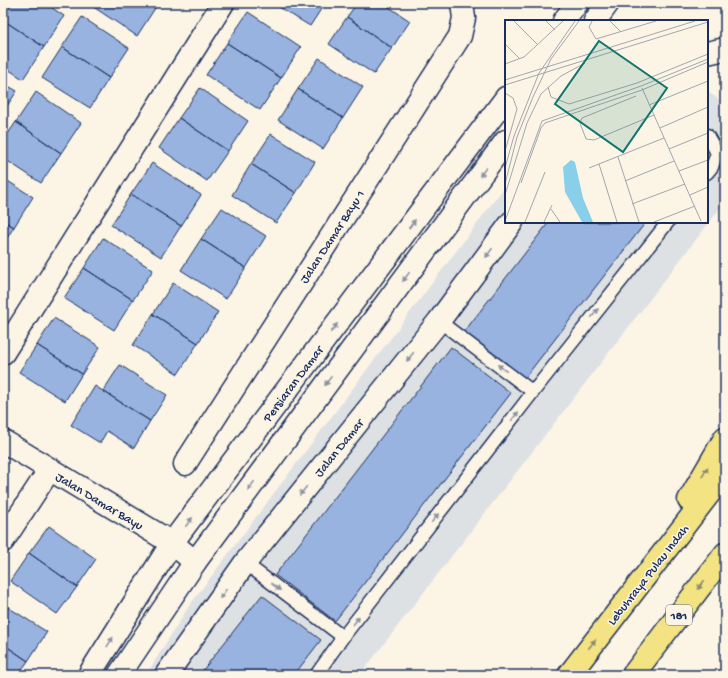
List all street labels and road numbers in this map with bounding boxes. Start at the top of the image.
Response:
street label: Jalan Damar Bayu 1 [297,188,369,287]
street label: Persiaran Damar [260,342,328,426]
street label: Jalan Damar [312,416,369,481]
street label: Jalan Damar Bayu [52,470,145,534]
street label: Lebuhraya Pulau Indah [605,522,693,629]
road number: 181 [666,605,692,625]

